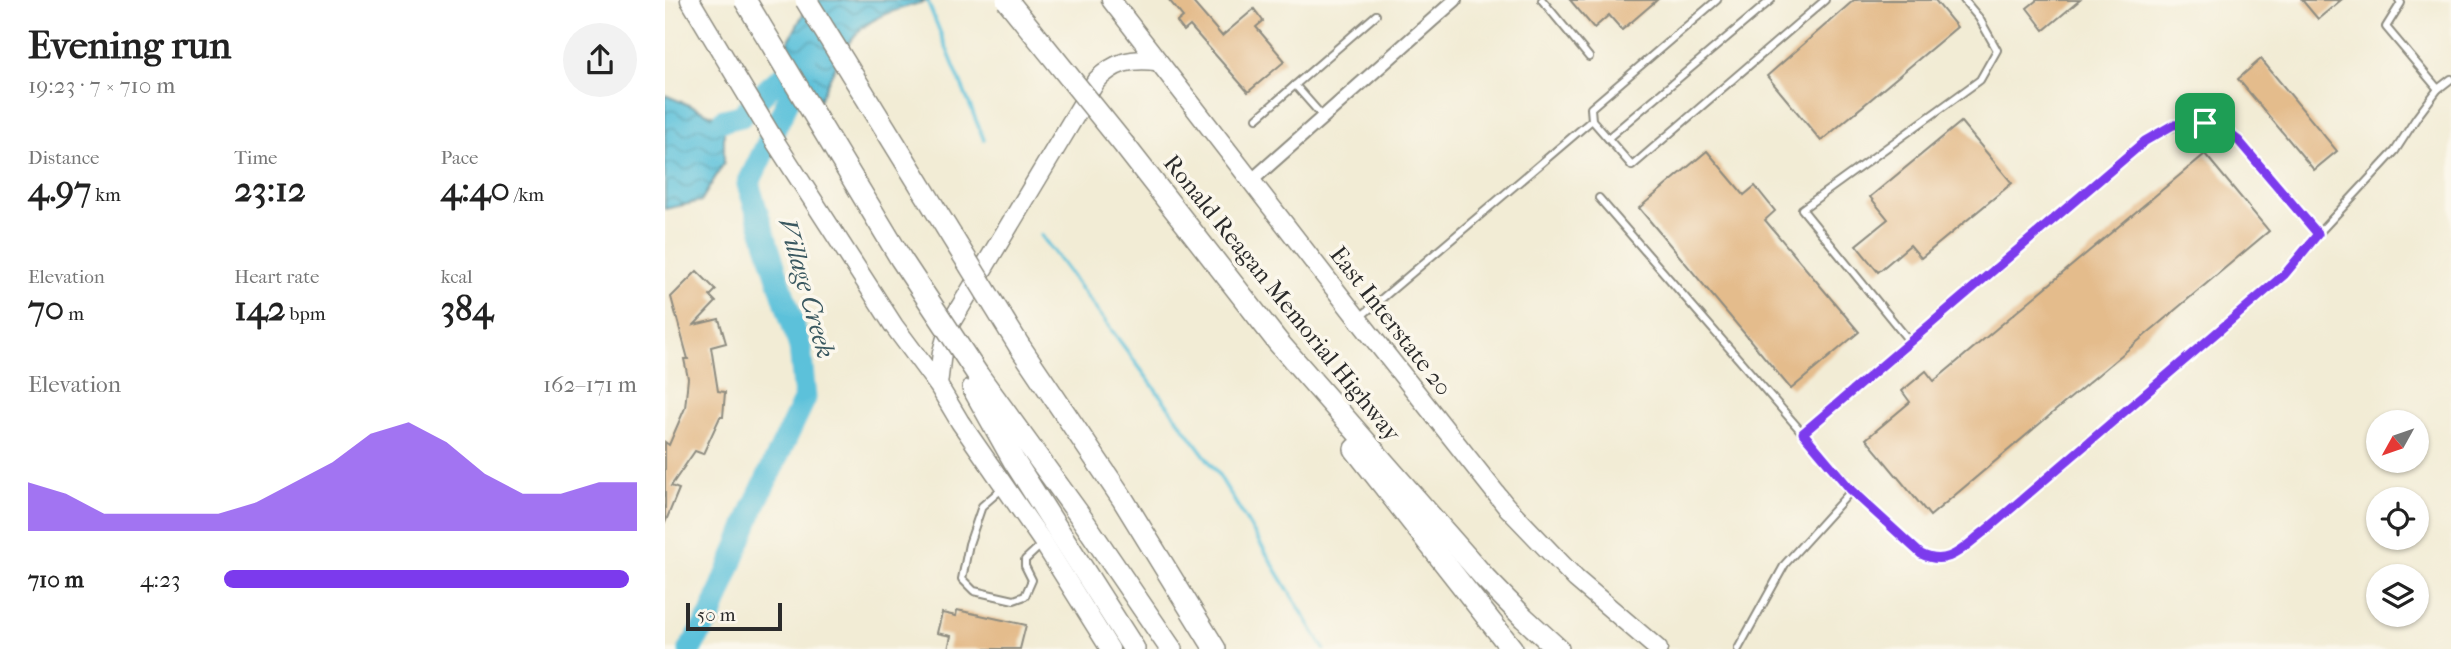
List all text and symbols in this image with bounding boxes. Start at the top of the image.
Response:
text: Evening run [28,23,231,68]
button: share [563,23,637,97]
text: 19:23 · 7 × 710 m [28,72,175,99]
pin [2175,93,2235,153]
icon: arrive [2186,104,2224,142]
text: Distance [28,147,99,169]
text: Time [234,147,278,169]
text: Pace [441,147,479,169]
street label: Ronald Reagan Memorial Highway [1158,149,1407,448]
text: 4.97 [28,169,91,210]
text: 23:12 [234,169,306,210]
text: 4:40 [441,169,510,210]
text: km [91,184,121,206]
text: /km [510,184,544,206]
water label: Village Creek [772,214,841,362]
street label: East Interstate 20 [1324,241,1458,401]
text: Elevation [28,266,105,288]
text: Heart rate [234,266,319,288]
text: kcal [441,266,473,288]
text: 70 [28,288,64,329]
text: 142 [234,288,285,329]
text: 384 [441,288,493,329]
text: m [64,303,84,325]
text: bpm [285,303,326,325]
text: Elevation [28,371,121,398]
text: 162–171 m [543,371,637,398]
north arrow [2366,410,2429,472]
map controls [2366,410,2429,627]
button: locate [2366,487,2429,550]
button: layers [2366,564,2429,627]
text: 710 m [28,566,84,593]
text: 4:23 [140,566,180,593]
scale bar [686,600,782,632]
text: 50 m [697,604,736,626]

